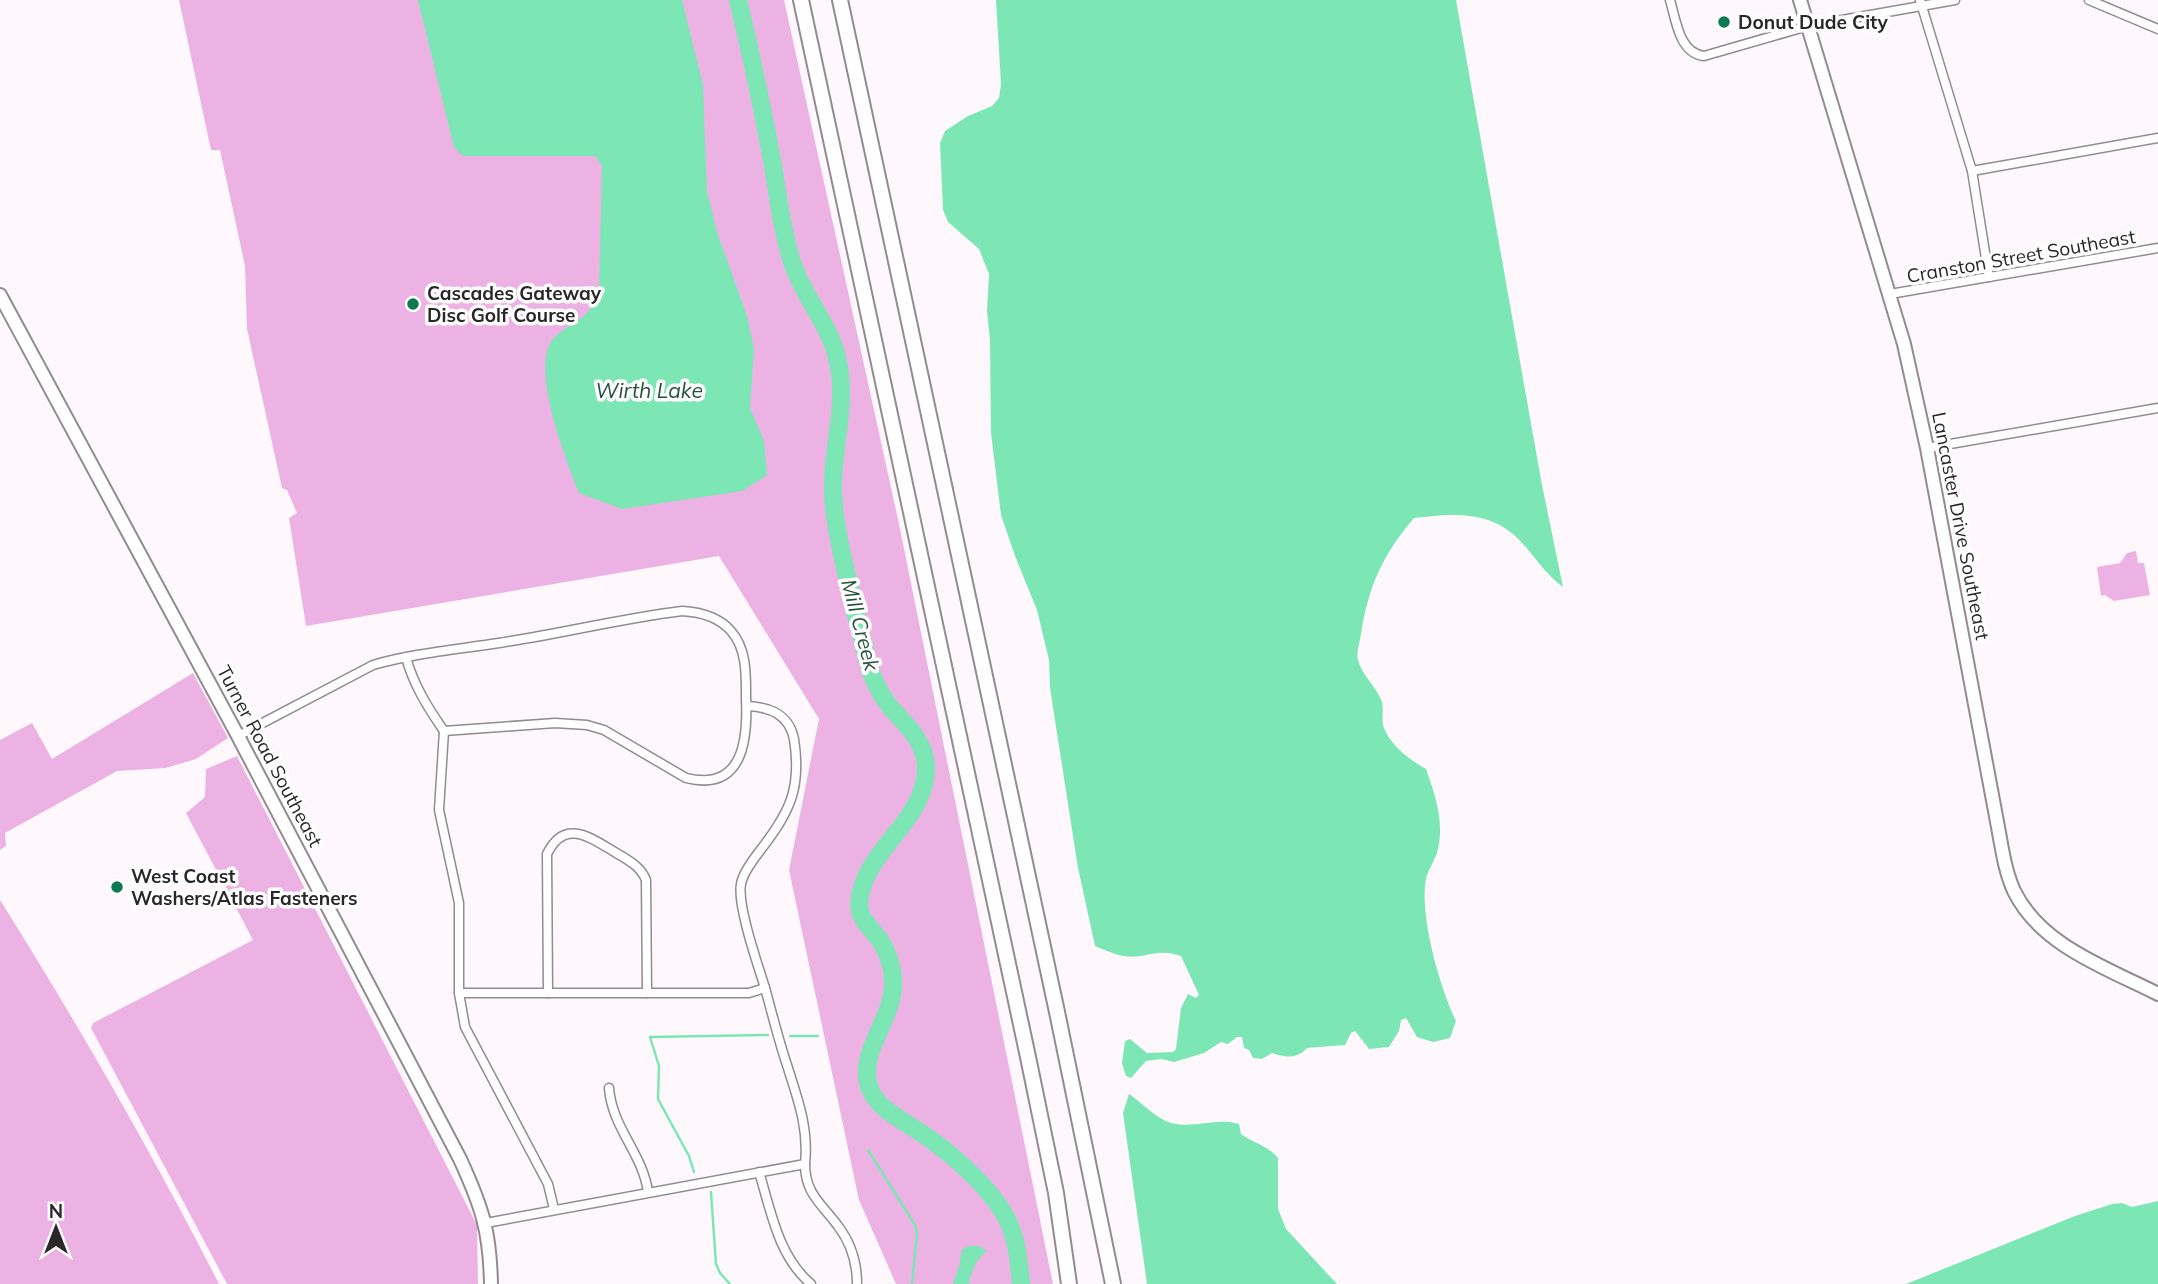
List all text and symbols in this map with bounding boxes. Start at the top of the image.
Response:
place label: Donut Dude City [1738,10,1888,34]
marker: Donut Dude City [1716,14,1732,30]
street label: Cranston Street Southeast [1905,224,2138,288]
place label: Cascades Gateway Disc Golf Course [427,281,602,327]
marker: Cascades Gateway Disc Golf Course [405,296,421,312]
water label: Wirth Lake [595,377,703,403]
street label: Lancaster Drive Southeast [1927,410,1995,642]
water label: Mill Creek [836,576,886,675]
street label: Turner Road Southeast [212,661,328,851]
place label: West Coast Washers/Atlas Fasteners [131,864,357,910]
marker: West Coast Washers/Atlas Fasteners [109,879,125,895]
north arrow [21,1193,91,1263]
text: N [49,1199,63,1223]

